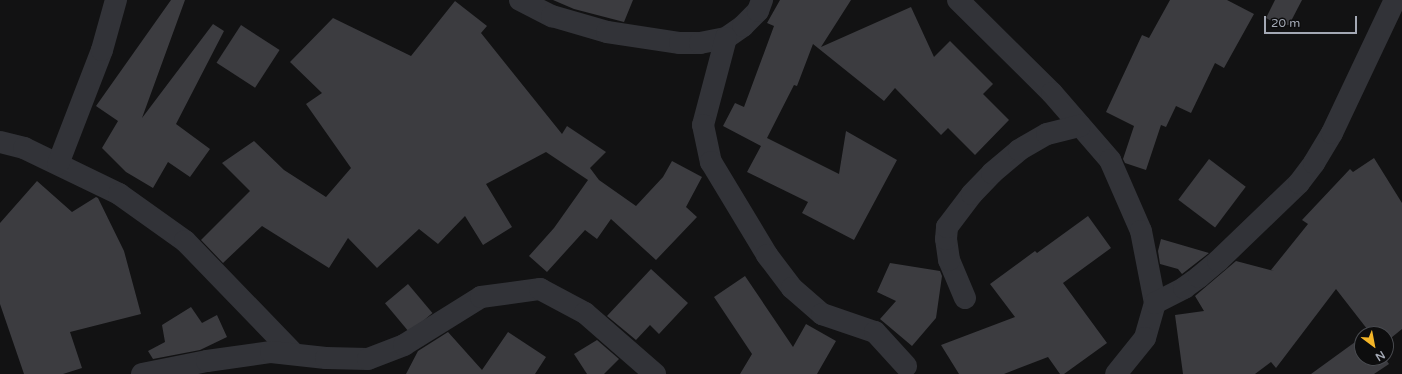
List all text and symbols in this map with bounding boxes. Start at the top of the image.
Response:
scale bar [1266,8,1359,34]
text: 20 m [1271,16,1300,30]
north arrow [1354,326,1394,366]
text: N [1373,348,1387,364]

